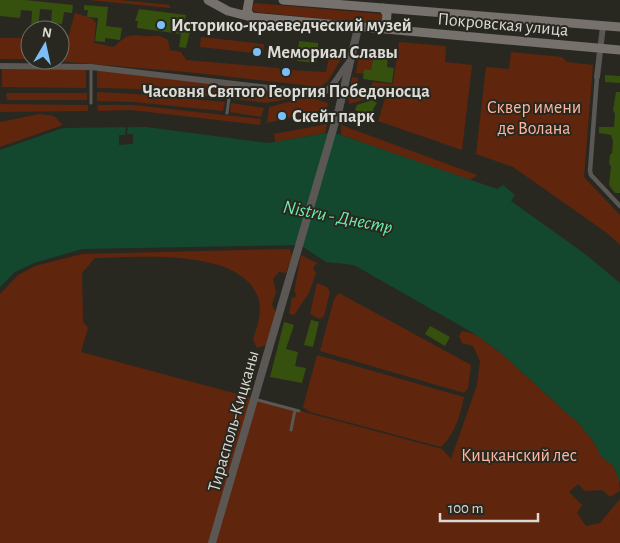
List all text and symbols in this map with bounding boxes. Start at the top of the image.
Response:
street label: Покровская улица [437,10,569,40]
place label: Историко-краеведческий музей [171,17,412,35]
marker: Историко-краеведческий музей [155,19,167,31]
north arrow [20,20,70,70]
text: N [41,25,53,41]
place label: Мемориал Славы [267,44,398,62]
marker: Мемориал Славы [251,46,263,58]
marker: Часовня Святого Георгия Победоносца [280,66,292,78]
place label: Часовня Святого Георгия Победоносца [142,83,430,101]
park label: Сквер имени де Волана [487,99,581,138]
place label: Скейт парк [292,108,375,126]
marker: Скейт парк [276,110,288,122]
water label: Nistru - Днестр [281,198,394,237]
street label: Тирасполь-Кицканы [205,349,263,494]
park label: Кицканский лес [461,447,577,465]
scale bar [440,490,538,522]
text: 100 m [448,501,483,516]

